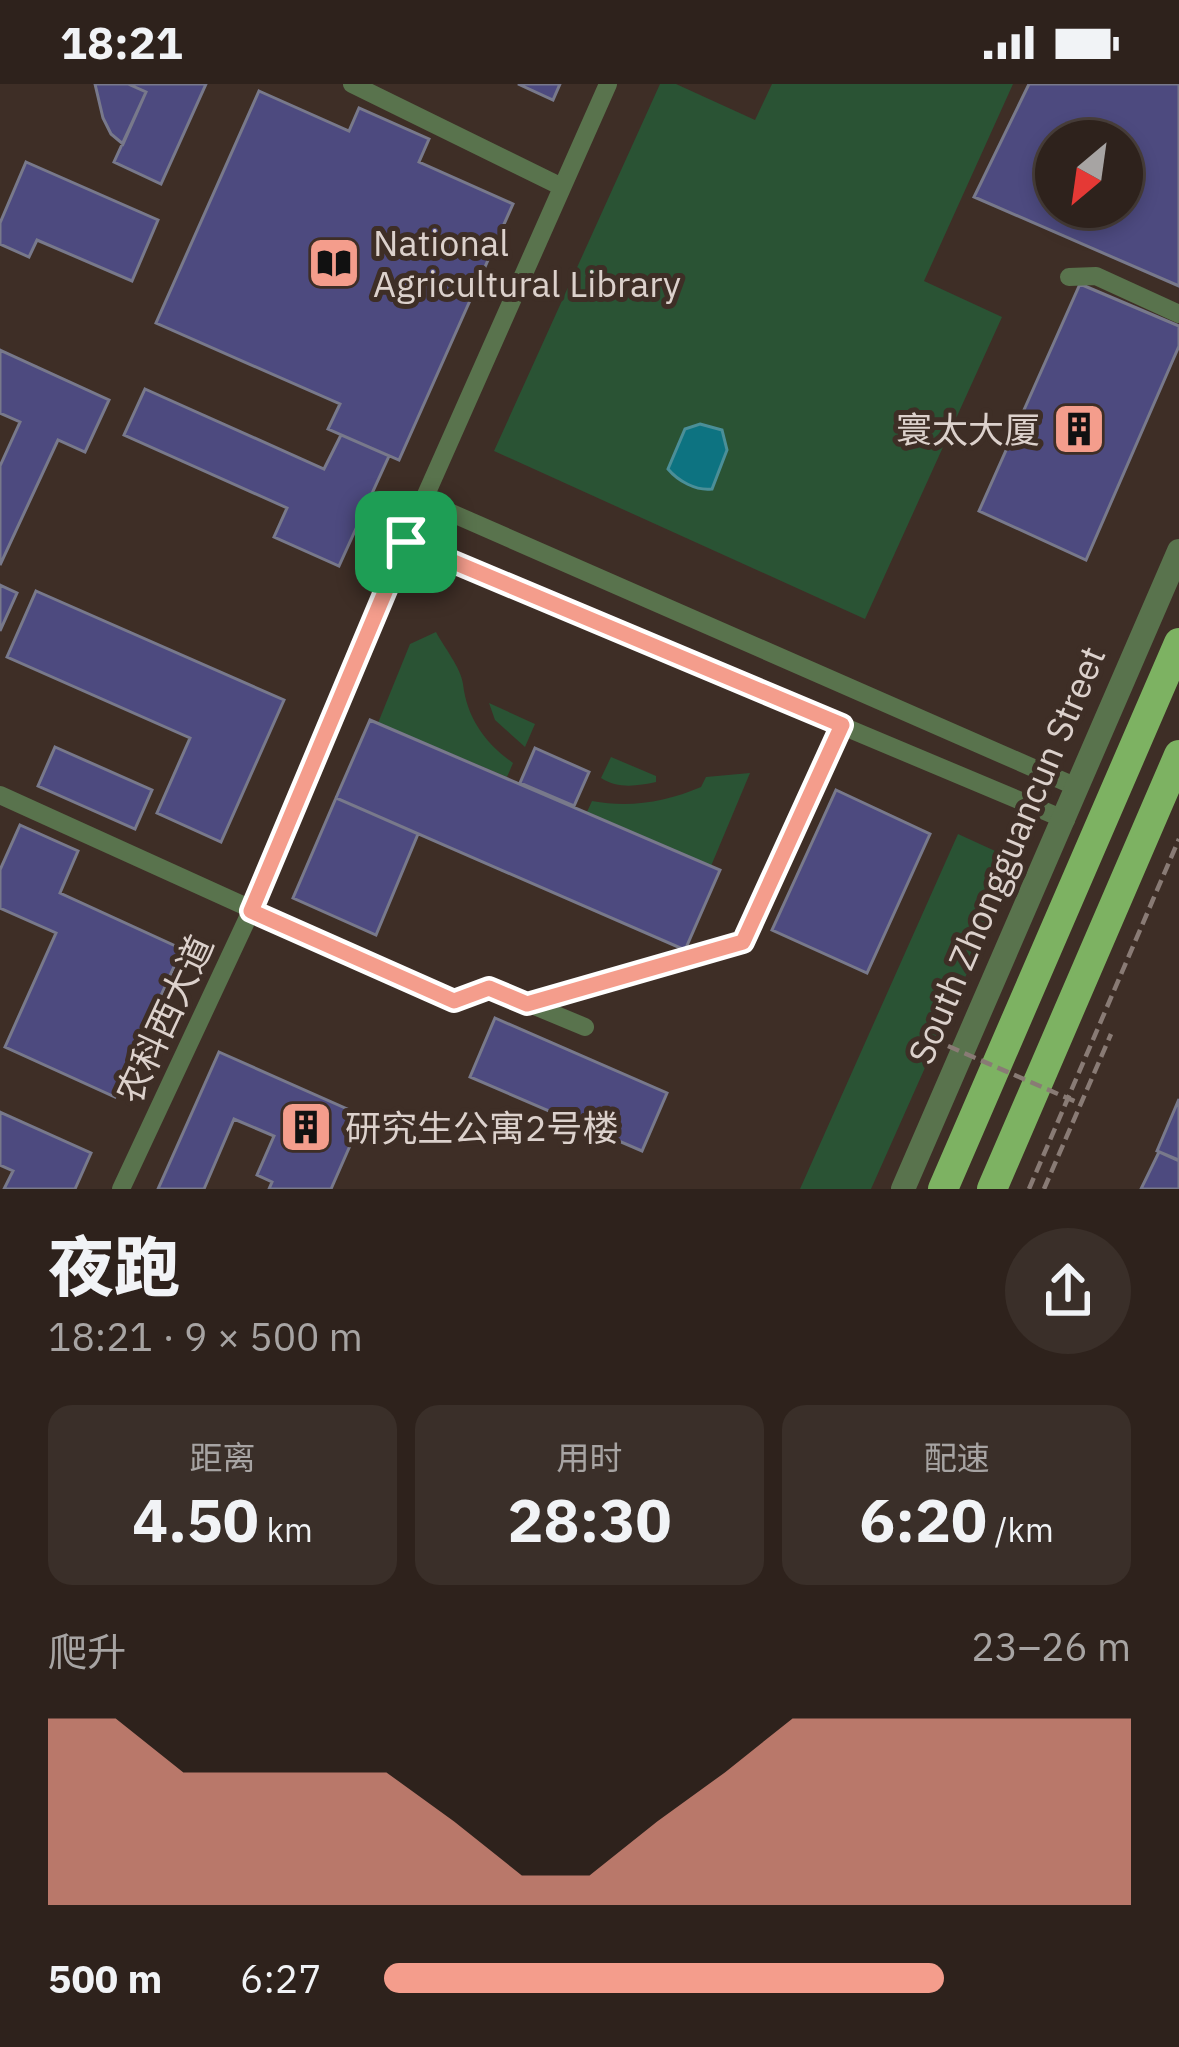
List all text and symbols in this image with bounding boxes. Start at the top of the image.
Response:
text: 18:21 [60,13,183,71]
north arrow [1035,120,1143,228]
map controls [1035,120,1143,228]
place label: National Agricultural Library [373,219,681,307]
library icon: National Agricultural Library [306,235,362,291]
building icon: 寰太大厦 [1051,401,1107,457]
place label: 寰太大厦 [896,406,1040,453]
pin [355,491,457,593]
icon: arrive [373,509,439,575]
street label: South Zhongguancun Street [897,639,1115,1071]
street label: 农科西大道 [105,927,223,1111]
building icon: 研究生公寓2号楼 [278,1099,334,1155]
place label: 研究生公寓2号楼 [345,1104,619,1151]
text: 夜跑 [48,1223,180,1309]
button: share [1005,1228,1131,1354]
text: 18:21 · 9 × 500 m [48,1311,363,1362]
text: 距离 [190,1436,256,1479]
text: 用时 [557,1436,623,1479]
text: 配速 [924,1436,990,1479]
text: 4.50 [132,1480,259,1559]
text: 28:30 [508,1480,671,1559]
text: 6:20 [859,1480,987,1559]
text: km [259,1508,313,1551]
text: /km [987,1508,1054,1551]
text: 23–26 m [971,1621,1131,1672]
text: 爬升 [48,1626,126,1677]
text: 500 m [48,1953,162,2004]
text: 6:27 [240,1953,322,2004]

